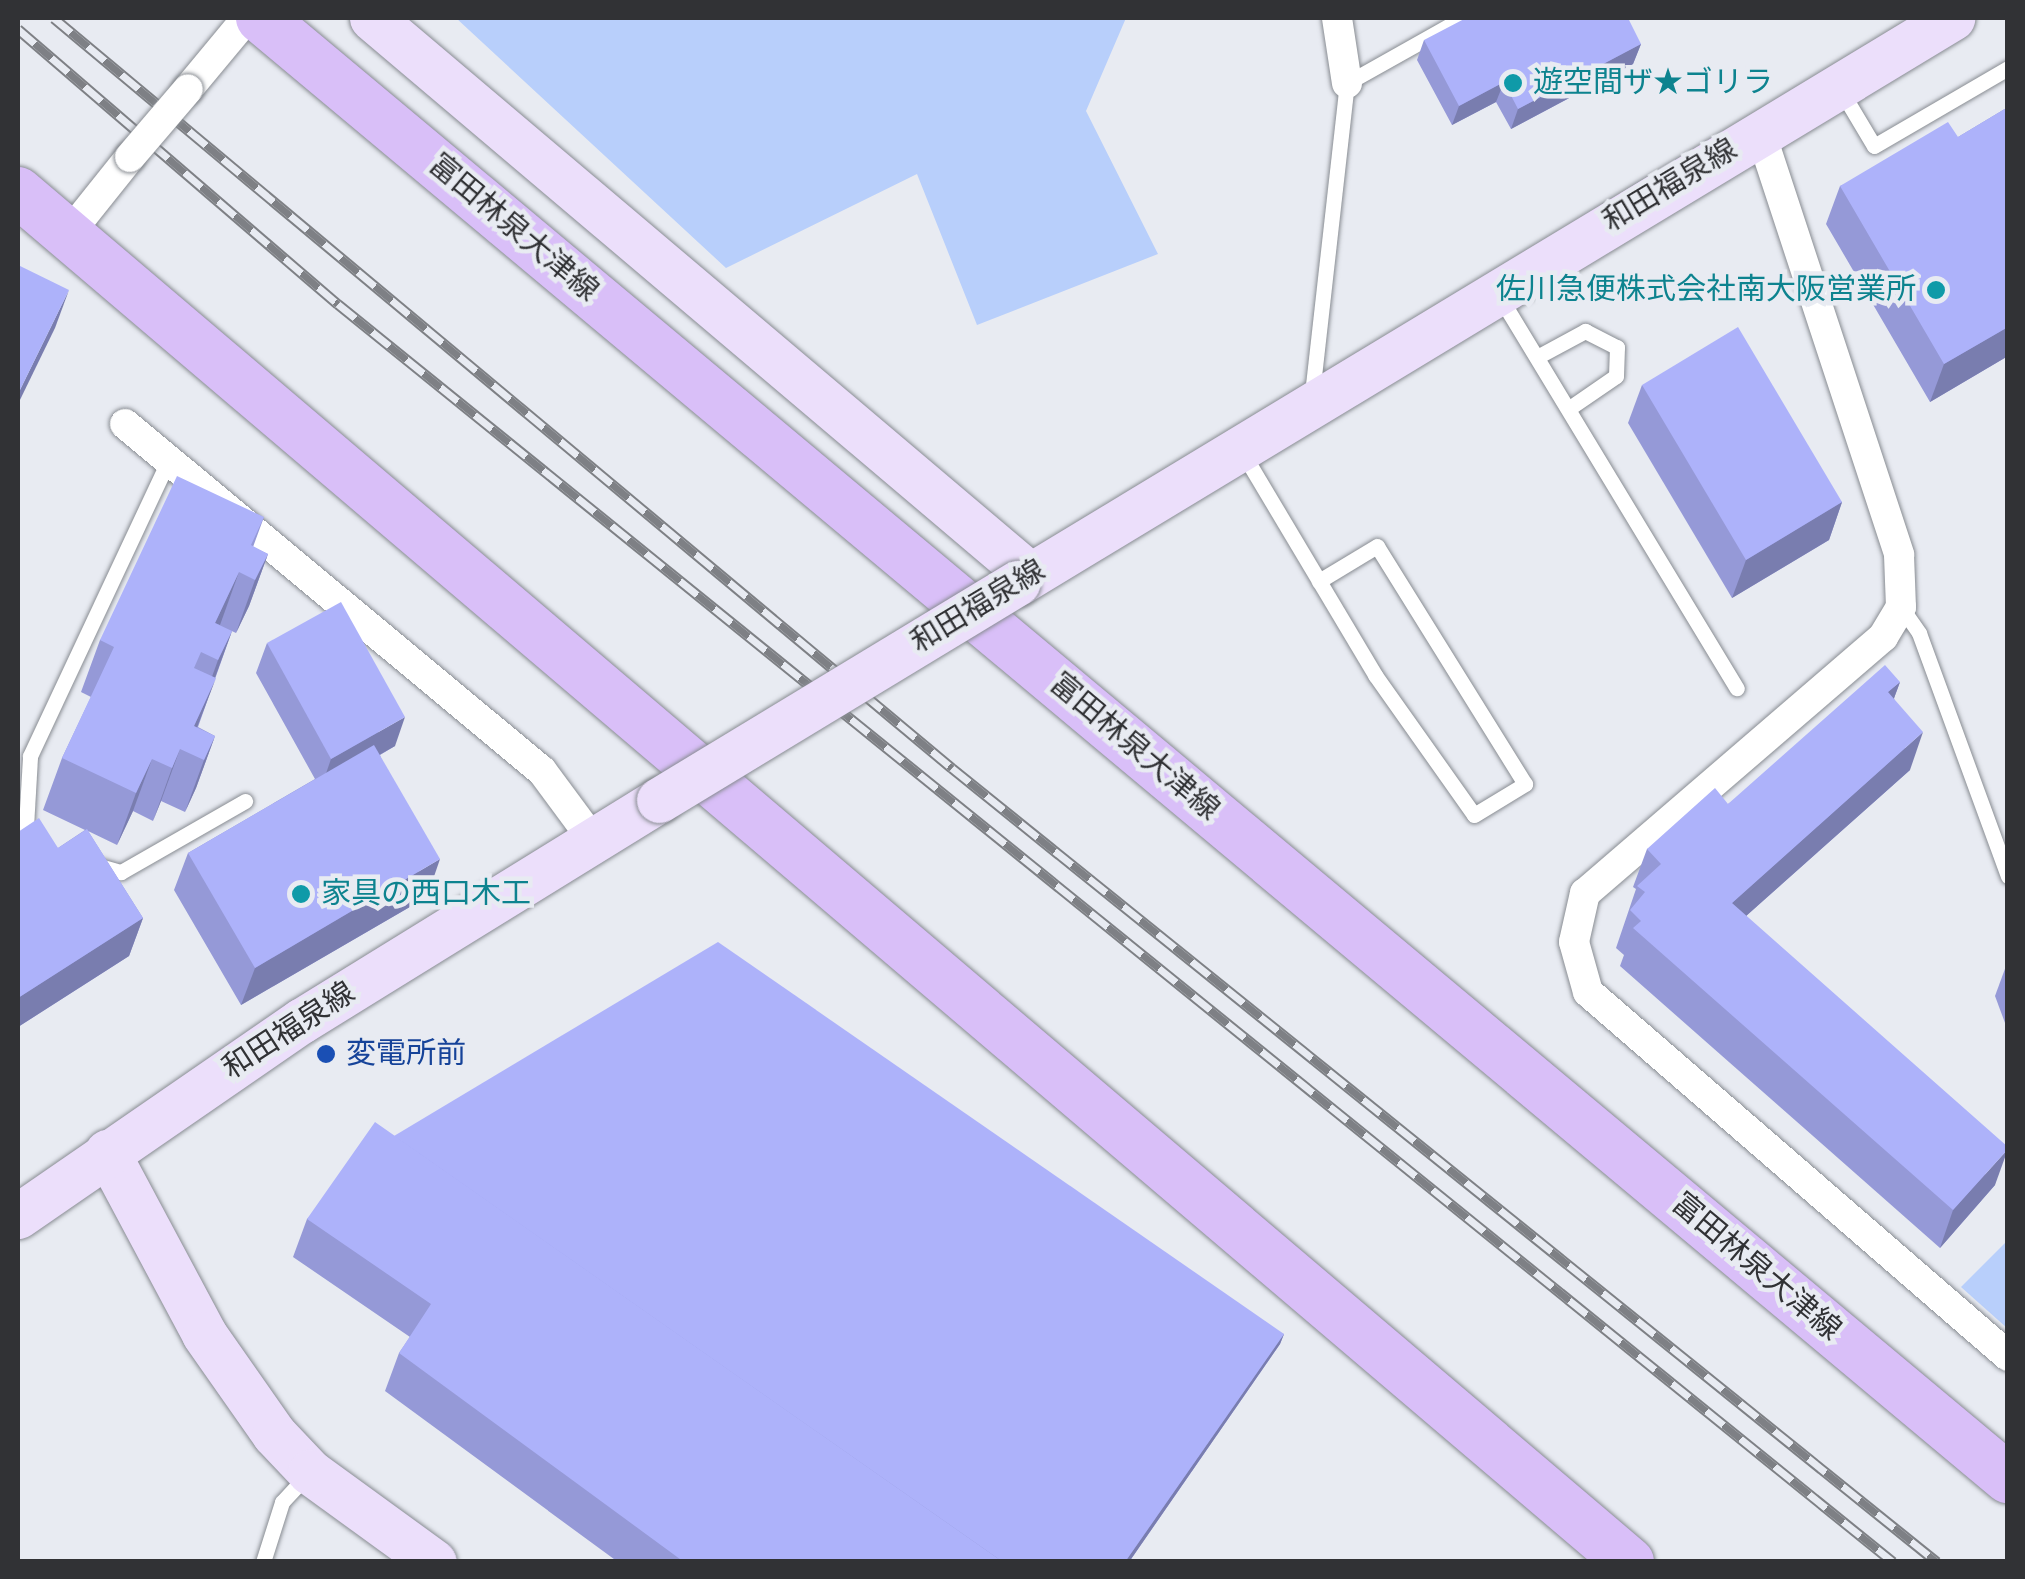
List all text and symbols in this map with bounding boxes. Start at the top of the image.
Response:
place label: 遊空間ザ★ゴリラ [1533,65,1773,101]
marker: 遊空間ザ★ゴリラ [1502,72,1524,94]
street label: 和田福泉線 [1596,132,1744,240]
street label: 富田林泉大津線 [421,147,605,309]
place label: 佐川急便株式会社南大阪営業所 [1496,272,1916,308]
marker: 佐川急便株式会社南大阪営業所 [1925,279,1947,301]
street label: 和田福泉線 [904,553,1052,661]
street label: 富田林泉大津線 [1042,666,1226,828]
place label: 家具の西口木工 [321,876,531,912]
marker: 家具の西口木工 [290,883,312,905]
street label: 和田福泉線 [216,975,362,1087]
place label: 変電所前 [346,1036,466,1072]
marker: 変電所前 [315,1043,337,1065]
street label: 富田林泉大津線 [1664,1186,1848,1348]

